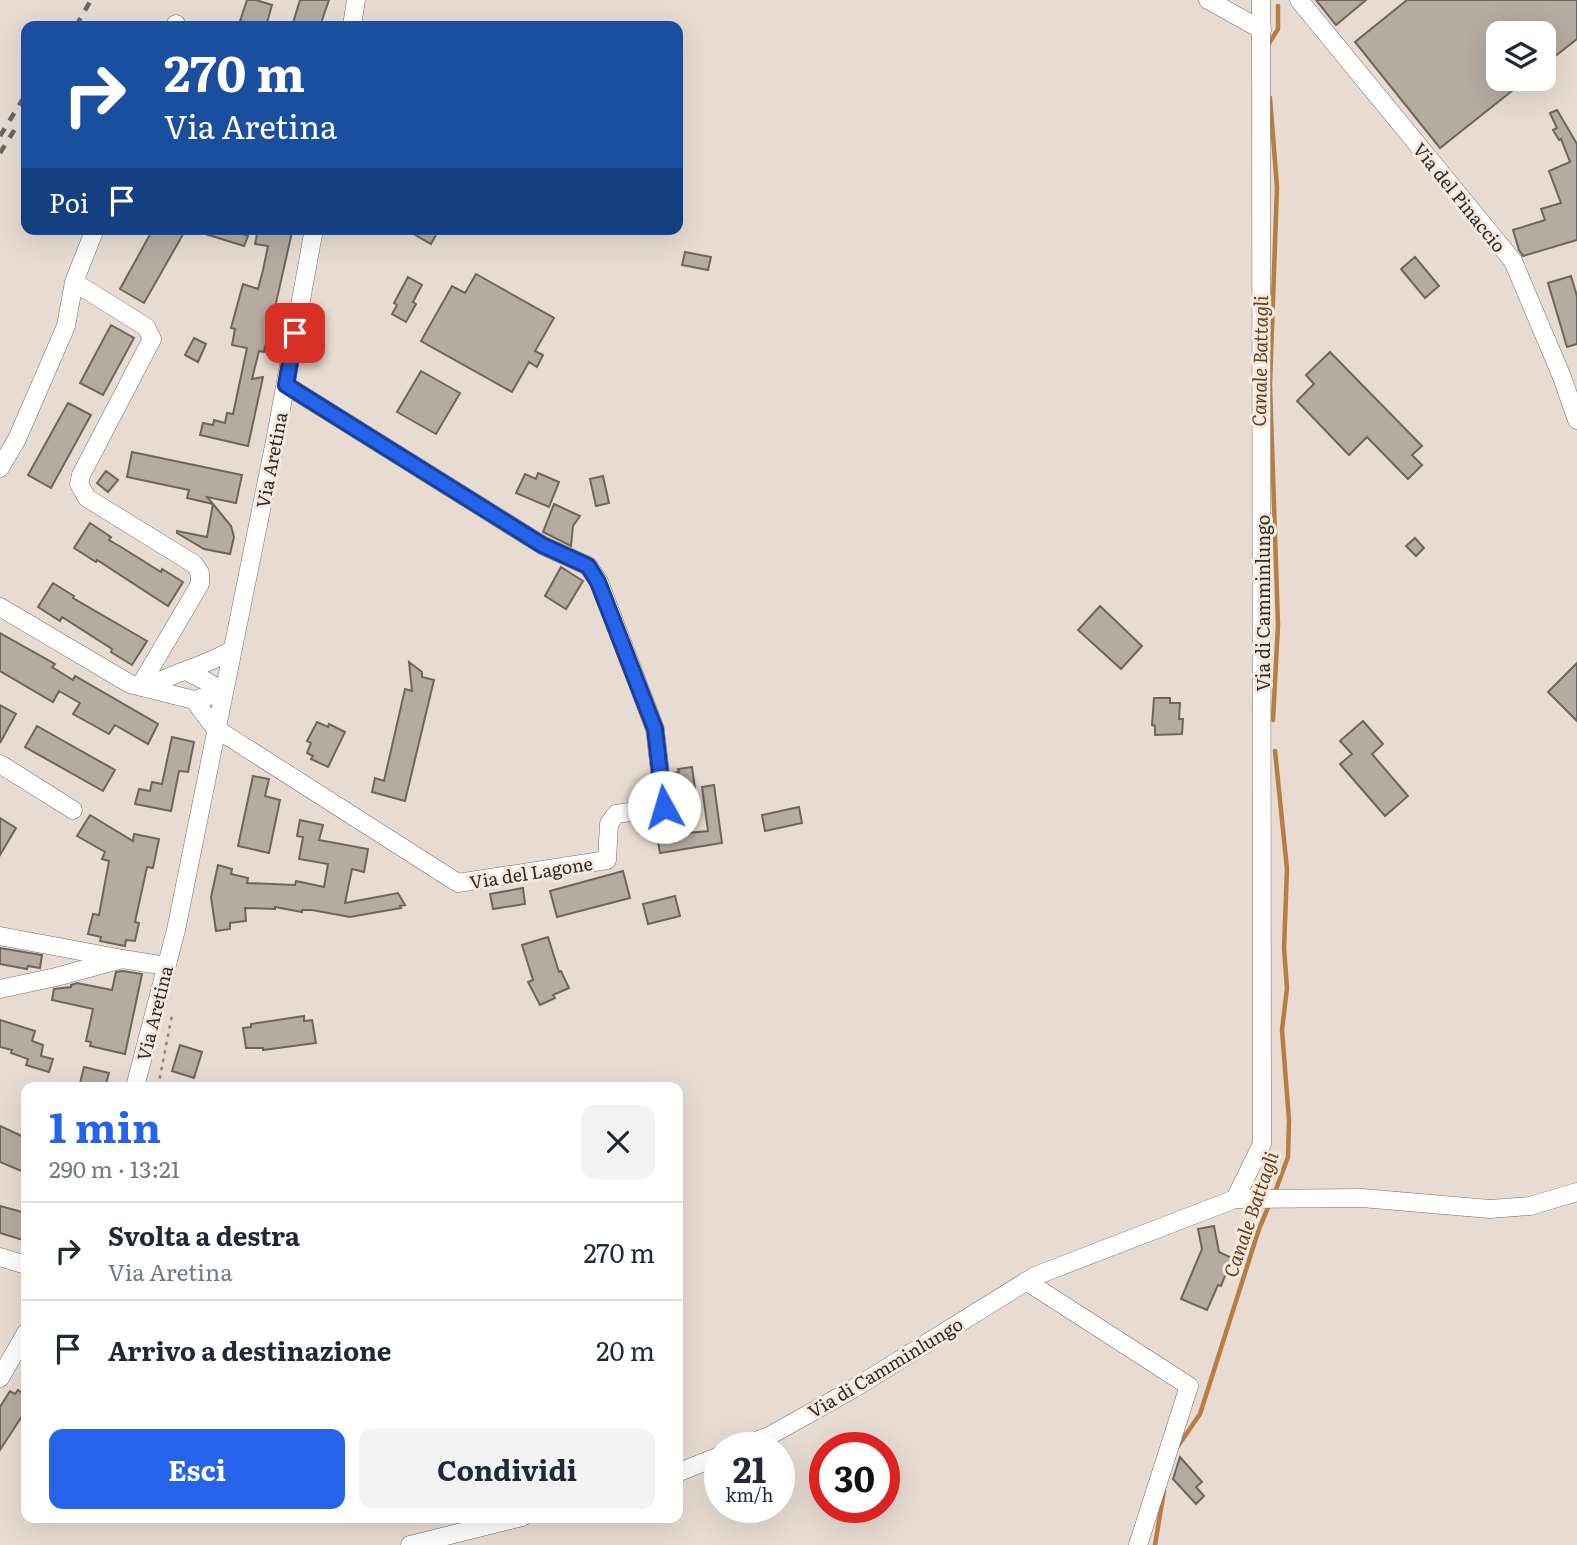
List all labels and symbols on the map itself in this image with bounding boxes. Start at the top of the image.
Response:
street label: Via del Pinaccio [1407,136,1513,258]
water label: Canale Battagli [1244,295,1274,427]
pin [265,303,325,363]
street label: Via Aretina [248,409,294,510]
street label: Via di Camminlungo [1249,515,1276,691]
position arrow [627,770,701,844]
street label: Via del Lagone [468,849,594,895]
street label: Via Aretina [129,962,179,1064]
water label: Canale Battagli [1215,1147,1285,1281]
street label: Via di Camminlungo [802,1310,968,1424]
speed limit sign: 30 [809,1432,900,1523]

